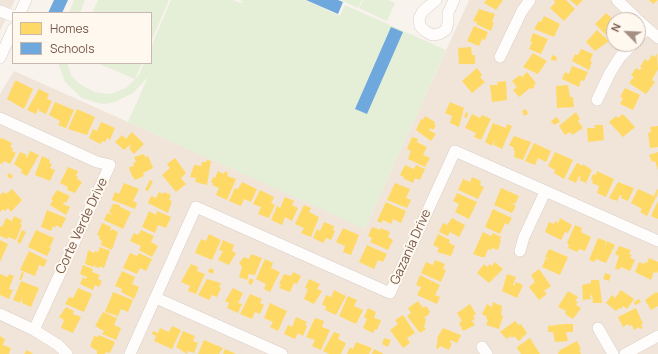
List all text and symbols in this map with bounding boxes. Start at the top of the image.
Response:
legend [12,12,152,64]
north arrow [606,12,646,52]
text: Homes [50,20,89,37]
text: N [607,21,624,34]
text: Schools [50,40,94,57]
street label: Corte Verde Drive [53,175,111,277]
street label: Gazania Drive [387,207,435,287]

